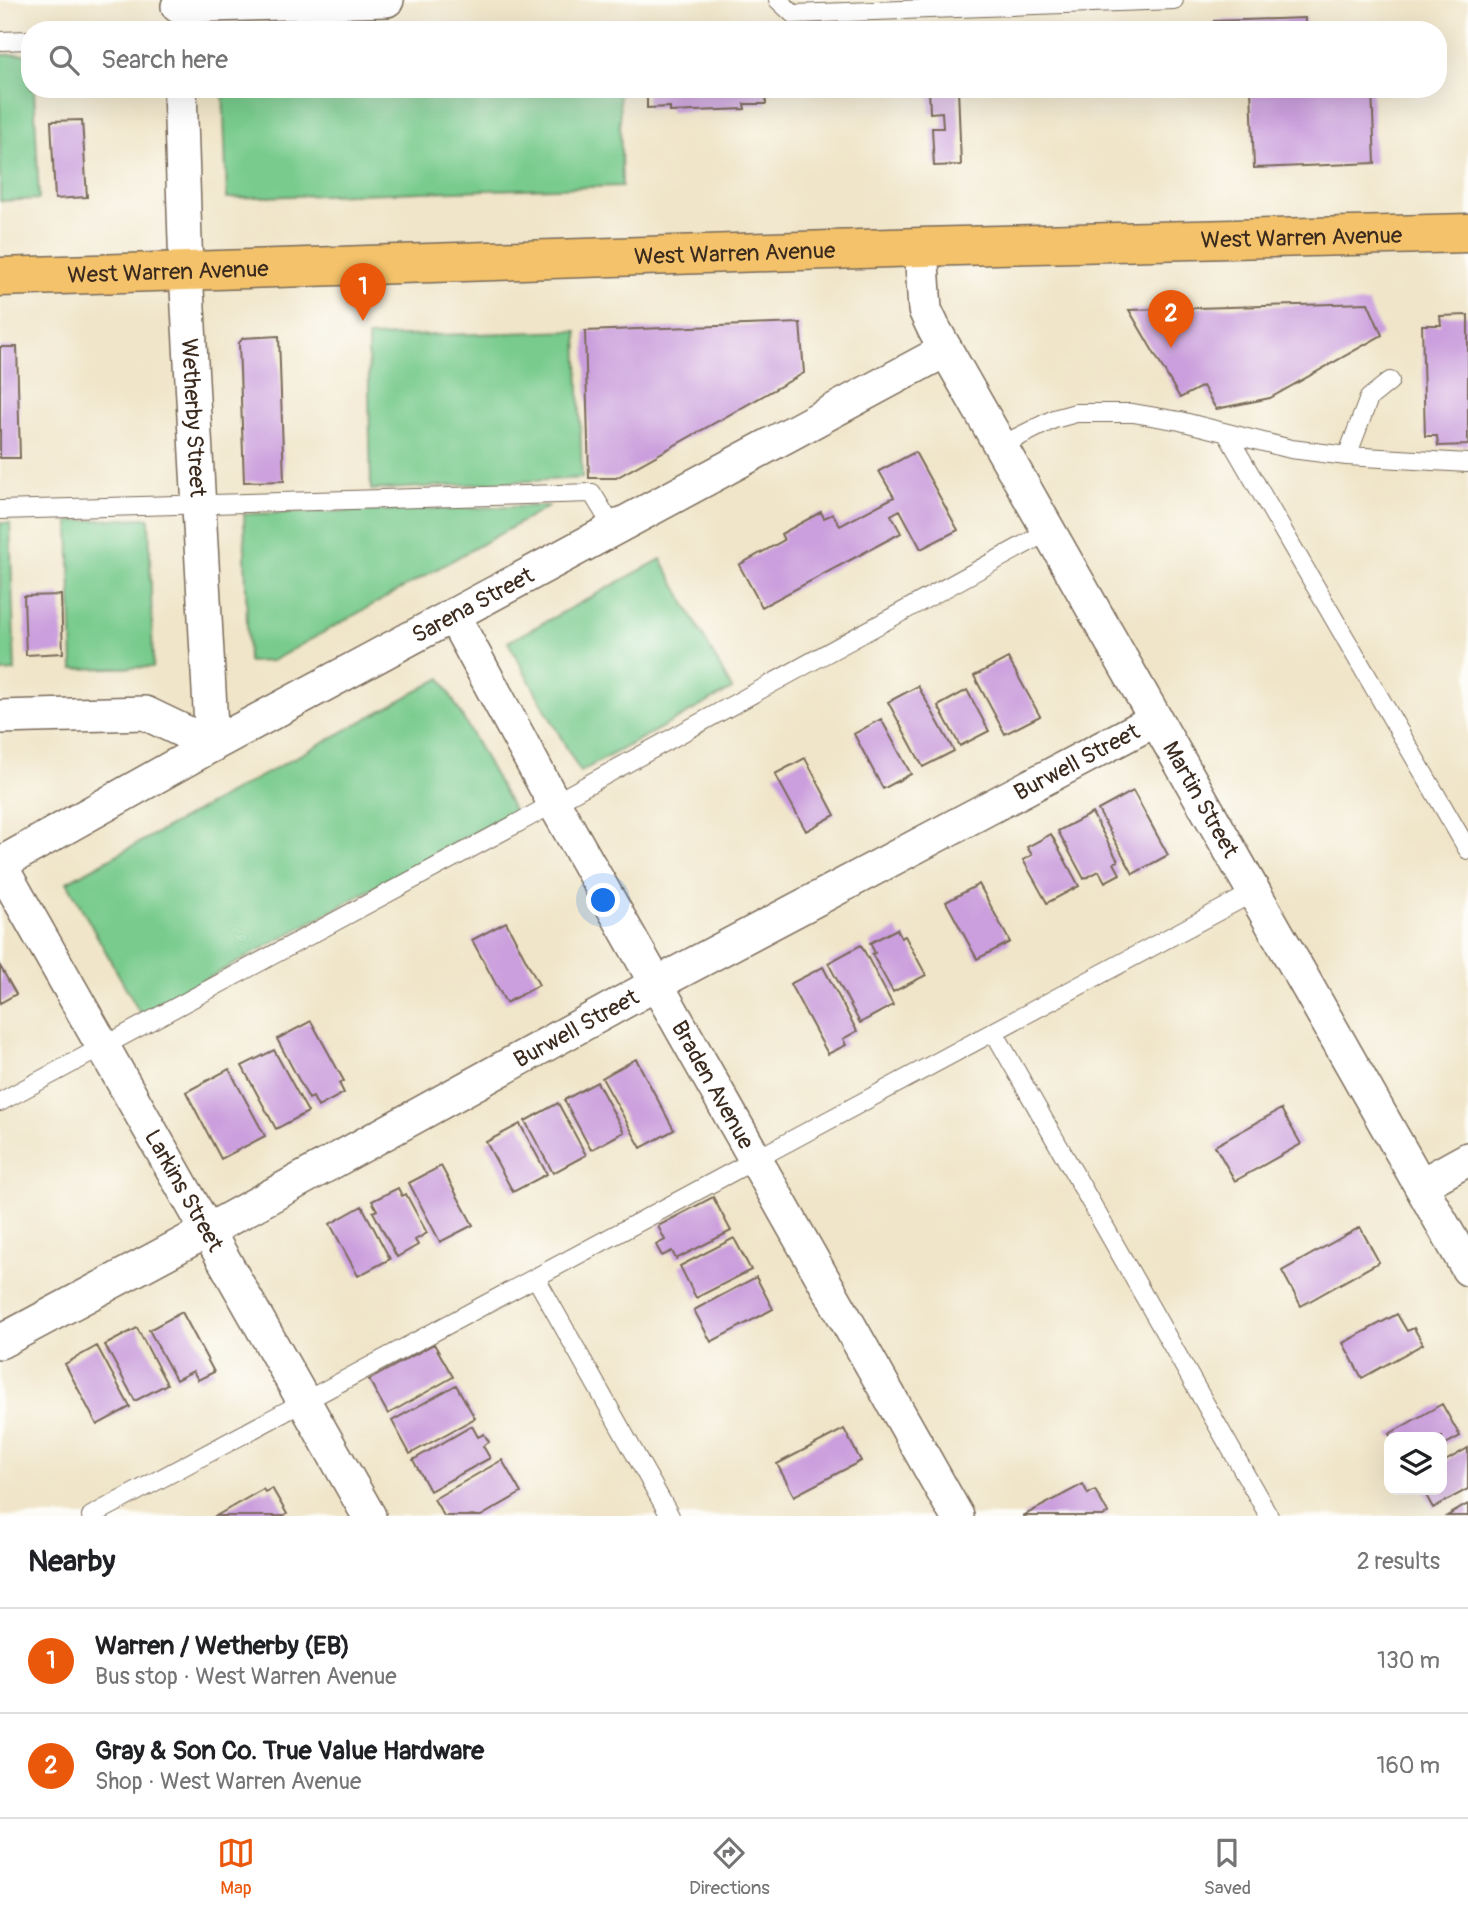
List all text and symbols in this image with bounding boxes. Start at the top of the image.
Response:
search box [21,21,1447,98]
icon: search [45,41,83,79]
text: Search here [101,44,228,76]
street label: West Warren Avenue [1200,221,1403,255]
street label: West Warren Avenue [633,236,836,271]
street label: West Warren Avenue [67,254,270,290]
pin: 1 [340,263,386,321]
pin: 2 [1148,290,1194,348]
street label: Wetherby Street [175,337,212,499]
street label: Sarena Street [407,560,539,650]
street label: Burwell Street [1009,717,1145,807]
street label: Martin Street [1156,736,1246,863]
your location [586,883,620,917]
street label: Burwell Street [509,982,644,1074]
street label: Braden Avenue [665,1016,761,1155]
street label: Larkins Street [138,1124,230,1257]
map controls [1384,1432,1447,1495]
button: layers [1384,1432,1447,1495]
text: Nearby [28,1543,115,1580]
text: 2 results [1357,1547,1440,1576]
text: Warren / Wetherby (EB) [95,1630,350,1662]
text: 1 [47,1646,56,1675]
text: 130 m [1377,1646,1440,1675]
text: Bus stop · West Warren Avenue [95,1662,397,1691]
text: Gray & Son Co. True Value Hardware [95,1735,484,1767]
text: 2 [45,1751,57,1780]
text: 160 m [1376,1751,1440,1780]
text: Shop · West Warren Avenue [95,1767,361,1796]
tab: Map [217,1834,255,1900]
tab: Directions [689,1834,770,1900]
tab: Saved [1204,1834,1251,1900]

